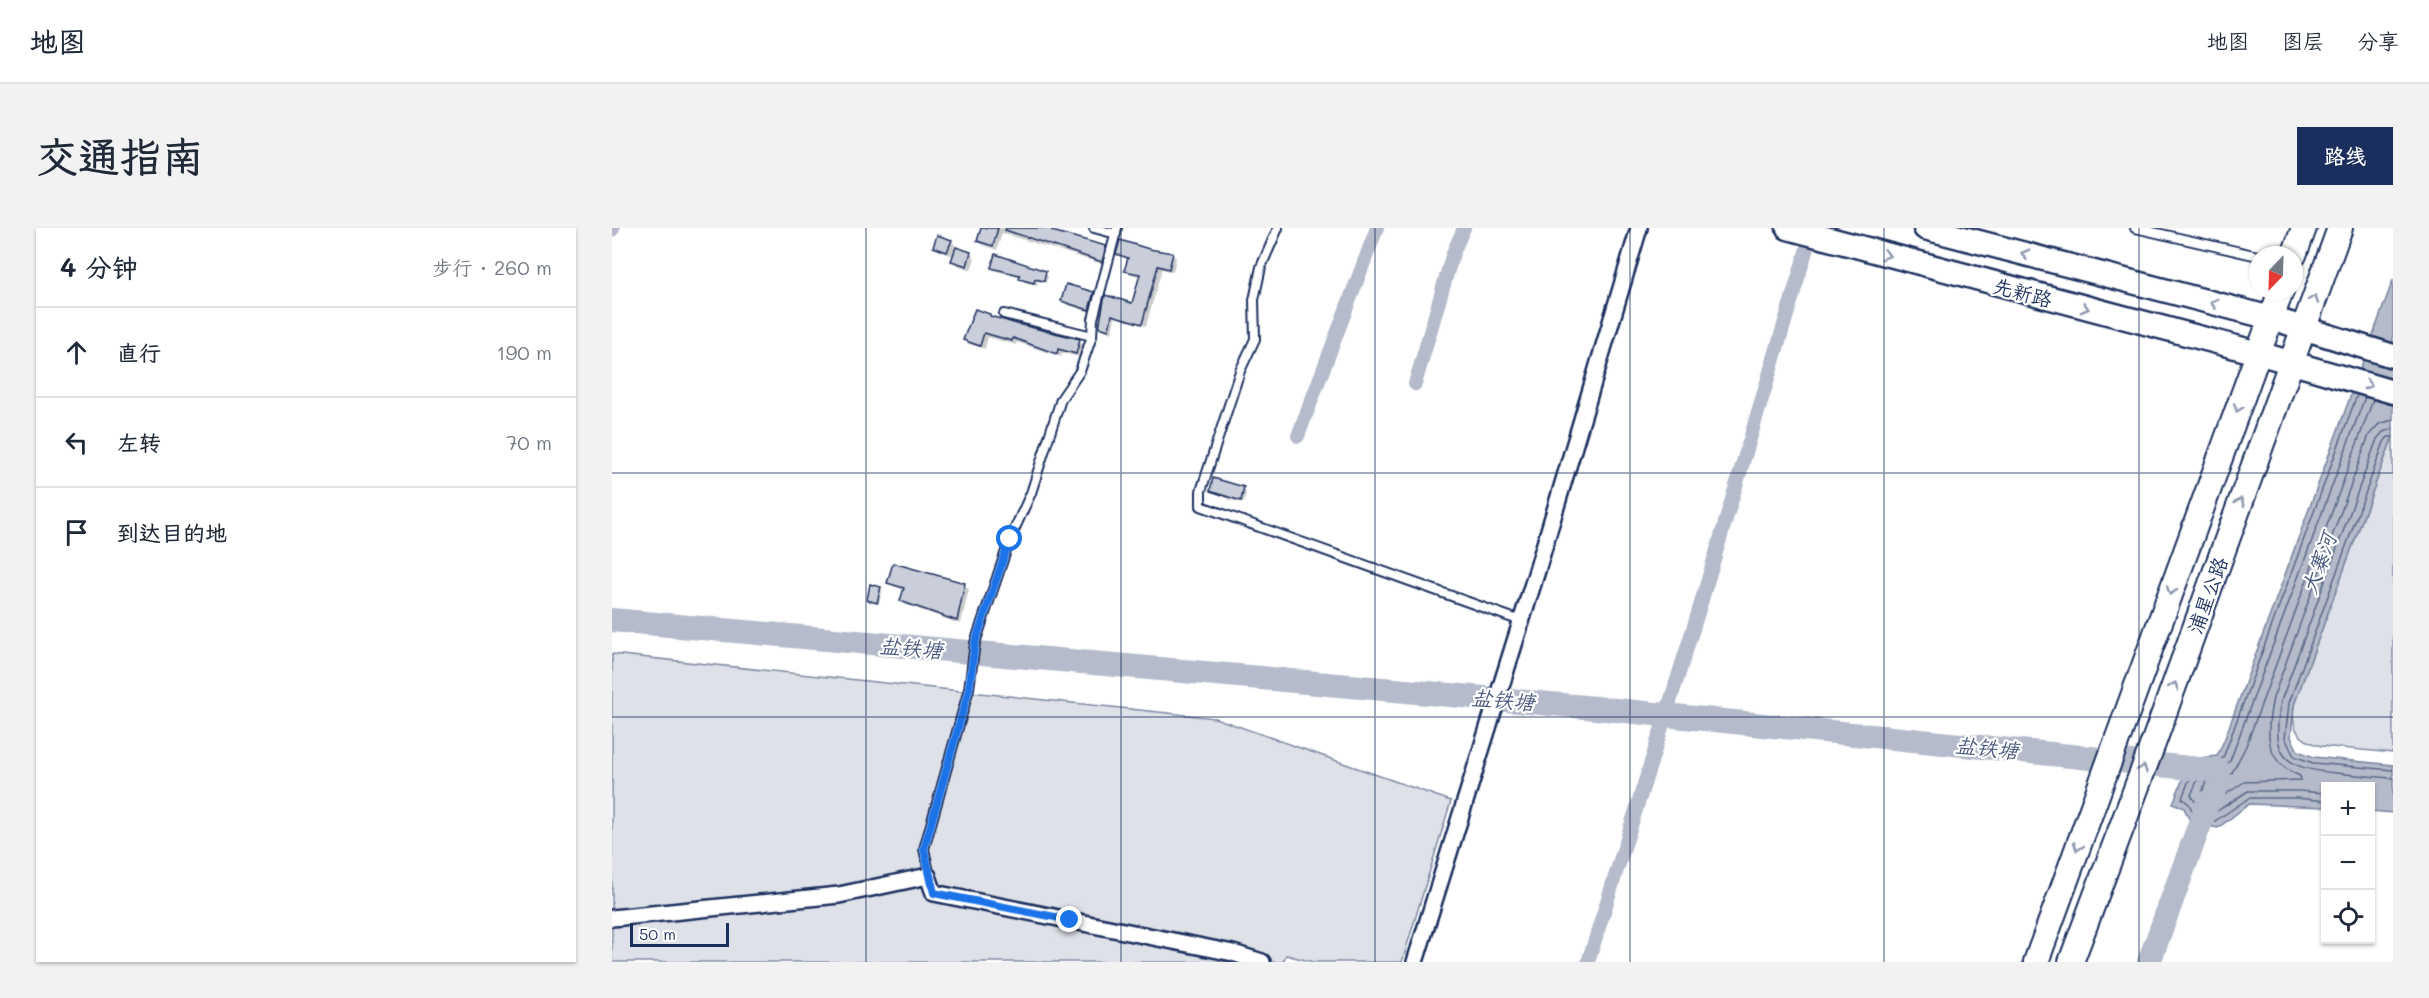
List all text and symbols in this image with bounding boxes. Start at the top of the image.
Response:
text: 地图 [30,23,86,59]
text: 地图 [2207,27,2249,54]
text: 图层 [2282,27,2324,54]
text: 分享 [2357,27,2399,54]
button: 路线 [2297,127,2393,185]
text: 交通指南 [36,128,204,183]
north arrow [2249,246,2303,300]
one-way arrow [1880,248,1891,260]
one-way arrow [2021,249,2031,261]
text: 4 分钟 [60,250,138,284]
text: 步行 · 260 m [433,254,552,280]
street label: 先新路 [1991,272,2056,313]
one-way arrow [2307,294,2319,305]
one-way arrow [2209,298,2220,310]
one-way arrow [2080,300,2090,313]
icon: ahead [60,336,93,369]
text: 直行 [117,338,161,367]
text: 190 m [497,339,552,365]
one-way arrow [2362,378,2373,390]
one-way arrow [2232,402,2245,413]
icon: left [60,426,93,459]
text: 左转 [117,428,161,457]
text: 70 m [506,429,552,455]
one-way arrow [2233,497,2246,508]
icon: arrive [60,516,93,549]
text: 到达目的地 [117,518,227,547]
route start [996,525,1022,551]
water label: 大寨河 [2295,526,2342,597]
street label: 浦星公路 [2181,552,2233,637]
one-way arrow [2166,585,2178,596]
water label: 盐铁塘 [878,631,946,663]
one-way arrow [2167,681,2179,692]
water label: 盐铁塘 [1470,683,1538,715]
water label: 盐铁塘 [1954,730,2022,764]
one-way arrow [2136,765,2149,775]
map controls [2321,782,2375,944]
button: + [2321,782,2375,836]
button: − [2321,836,2375,890]
one-way arrow [2072,841,2085,852]
button: locate [2321,890,2375,944]
route end [1056,906,1082,932]
scale bar [630,920,729,948]
text: 50 m [639,923,676,944]

